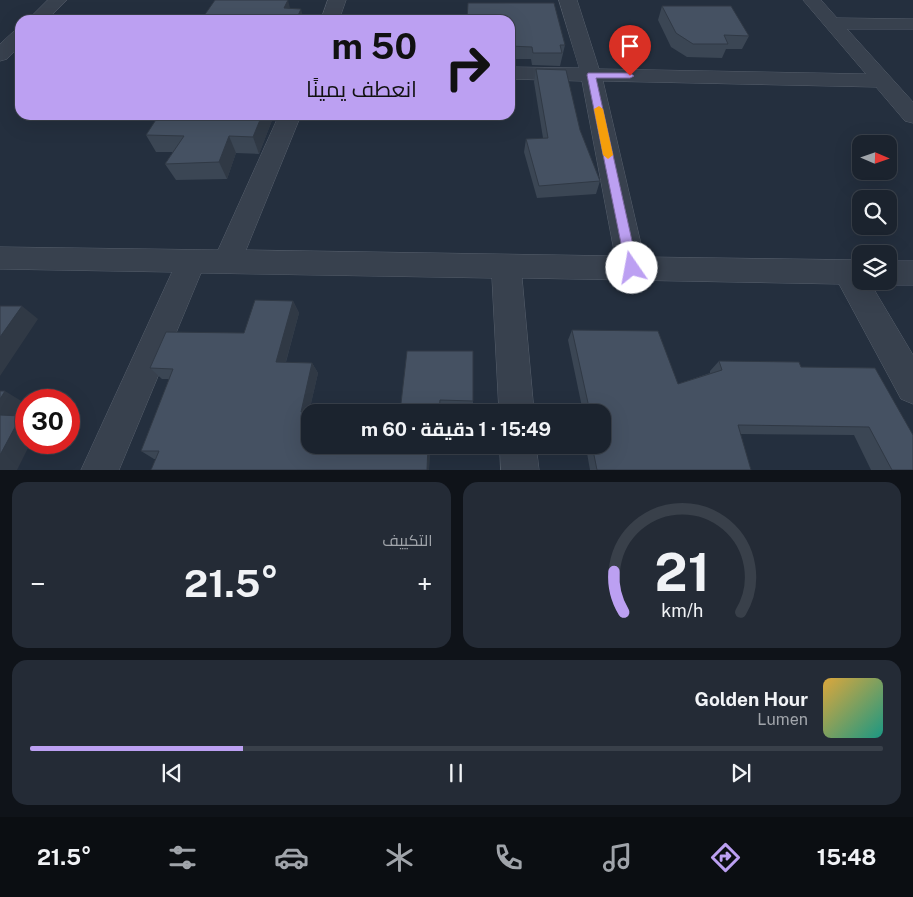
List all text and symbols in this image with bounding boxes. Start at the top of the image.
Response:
pin [609,25,651,76]
text: 50 m [332,26,417,67]
icon: arrive [616,32,644,60]
icon: right [435,35,500,100]
text: انعطف يمينًا [306,76,417,102]
north arrow [852,135,898,180]
map controls [852,135,897,290]
button: search [852,190,897,235]
position arrow [605,241,657,293]
button: layers [852,245,897,290]
speed limit sign: 30 [15,389,80,454]
text: 15:49 · 1 دقيقة · 60 m [361,418,551,440]
text: التكييف [382,531,433,550]
text: 21 [654,542,709,603]
text: 21.5° [184,561,278,606]
text: − [30,567,46,600]
text: + [417,567,433,600]
text: km/h [661,600,703,621]
text: Golden Hour [694,688,808,710]
text: Lumen [757,710,808,729]
icon: previous [158,759,186,787]
icon: pause [442,759,470,787]
icon: next [727,759,755,787]
icon: filters [165,840,200,875]
icon: car [274,840,309,875]
icon: climate [382,840,417,875]
icon: phone [491,840,526,875]
icon: music [600,840,635,875]
icon: directions [708,840,743,875]
text: 21.5° [37,844,91,870]
text: 15:48 [817,844,876,870]

